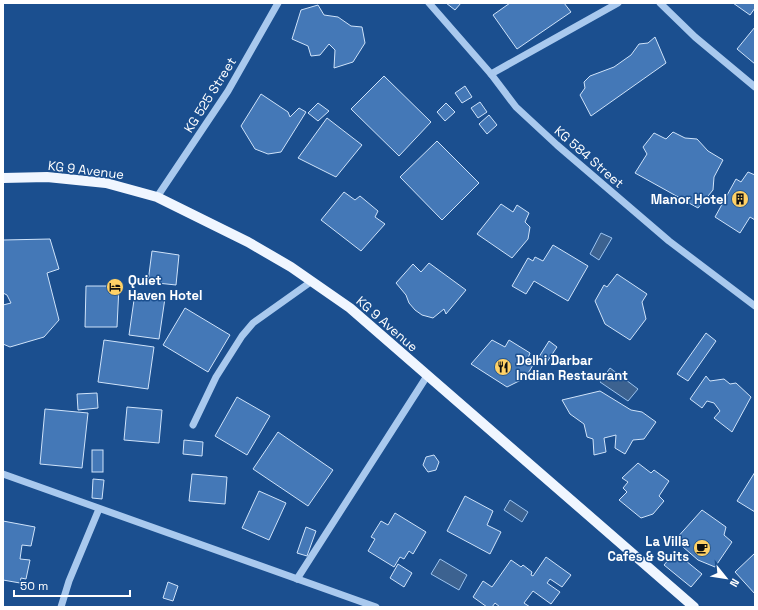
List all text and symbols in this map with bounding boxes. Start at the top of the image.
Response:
street label: KG 525 Street [180,54,240,136]
street label: KG 584 Street [551,122,627,192]
street label: KG 9 Avenue [47,157,125,183]
building icon: Manor Hotel [730,189,750,209]
place label: Manor Hotel [651,191,727,208]
place label: Quiet Haven Hotel [128,272,202,304]
hotel icon: Quiet Haven Hotel [105,277,125,297]
street label: KG 9 Avenue [353,292,421,356]
place label: Delhi Darbar Indian Restaurant [516,352,628,384]
restaurant icon: Delhi Darbar Indian Restaurant [493,357,513,377]
place label: La Villa Cafes & Suits [607,533,689,565]
cafe icon: La Villa Cafes & Suits [692,538,712,558]
north arrow [706,558,746,598]
scale bar [14,572,130,598]
text: N [727,576,743,590]
text: 50 m [20,578,48,594]

